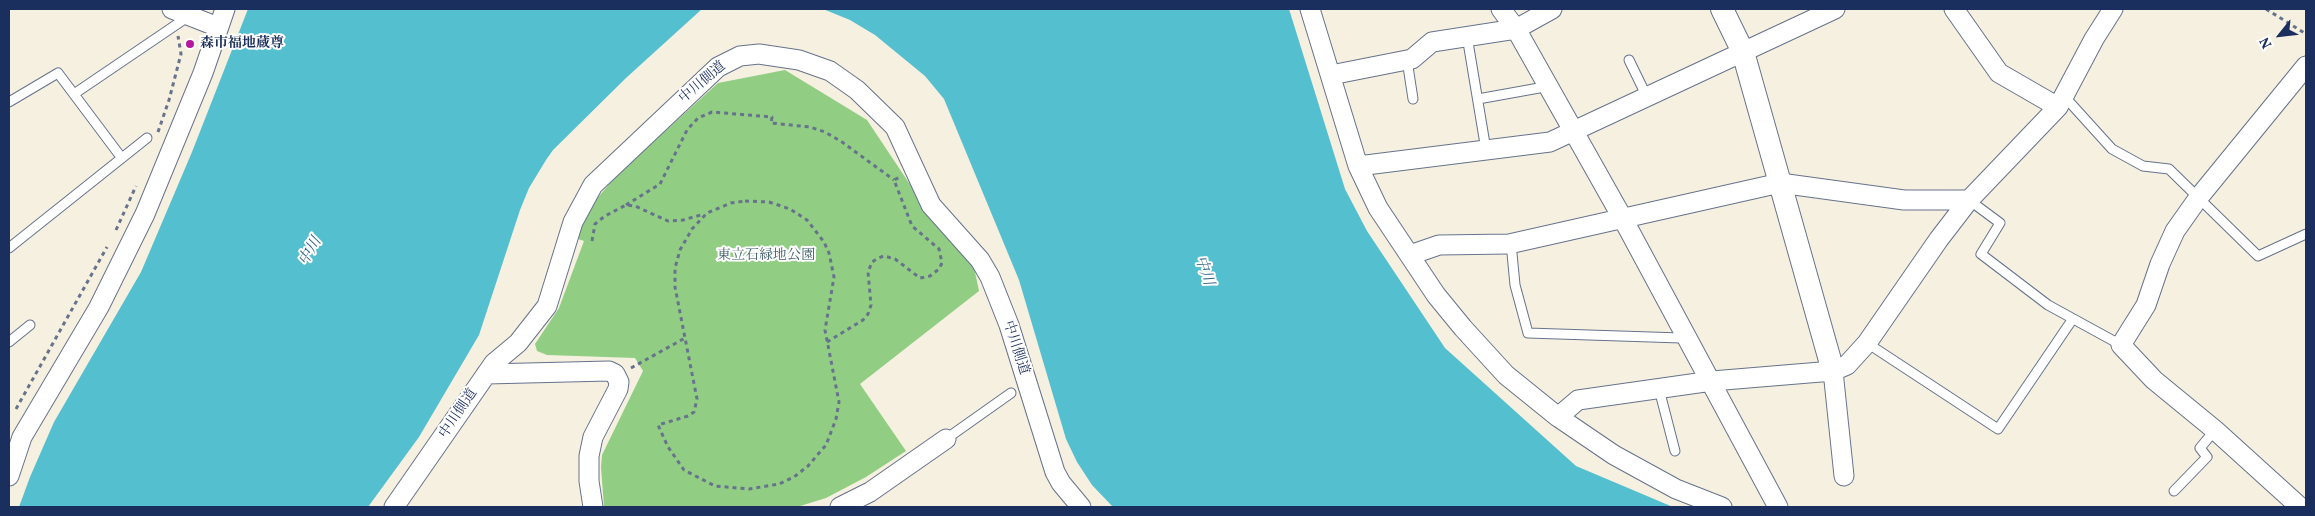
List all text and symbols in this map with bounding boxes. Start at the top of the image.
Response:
north arrow [2255,10,2305,60]
text: N [2256,33,2277,52]
place label: 森市福地蔵尊 [200,36,284,52]
marker: 森市福地蔵尊 [184,38,196,50]
street label: 中川側道 [676,59,730,107]
water label: 中川 [296,235,326,269]
park label: 東立石緑地公園 [717,248,815,264]
water label: 中川 [1190,254,1216,288]
street label: 中川側道 [998,319,1032,377]
street label: 中川側道 [436,386,482,442]

